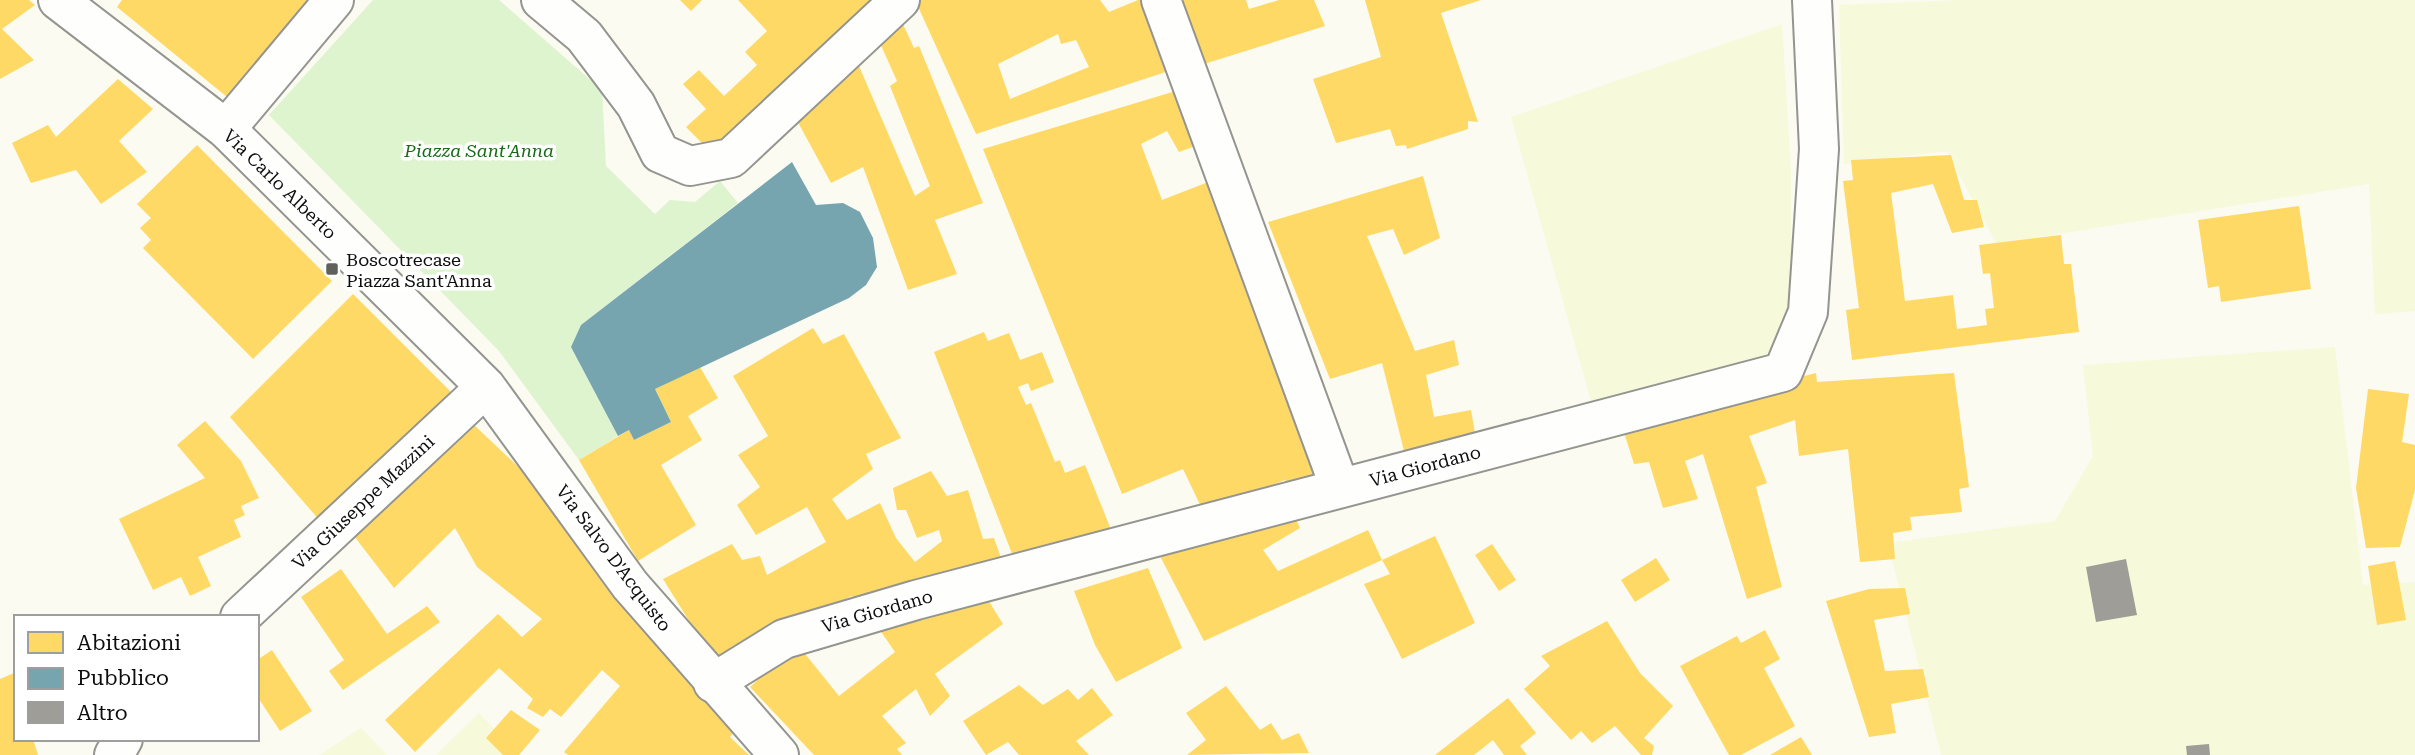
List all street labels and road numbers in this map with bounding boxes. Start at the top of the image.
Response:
street label: Via Carlo Alberto [219,125,341,243]
street label: Via Giuseppe Mazzini [288,430,439,573]
street label: Via Giordano [1367,441,1483,491]
street label: Via Salvo D'Acquisto [552,481,676,635]
street label: Via Giordano [819,585,935,637]

